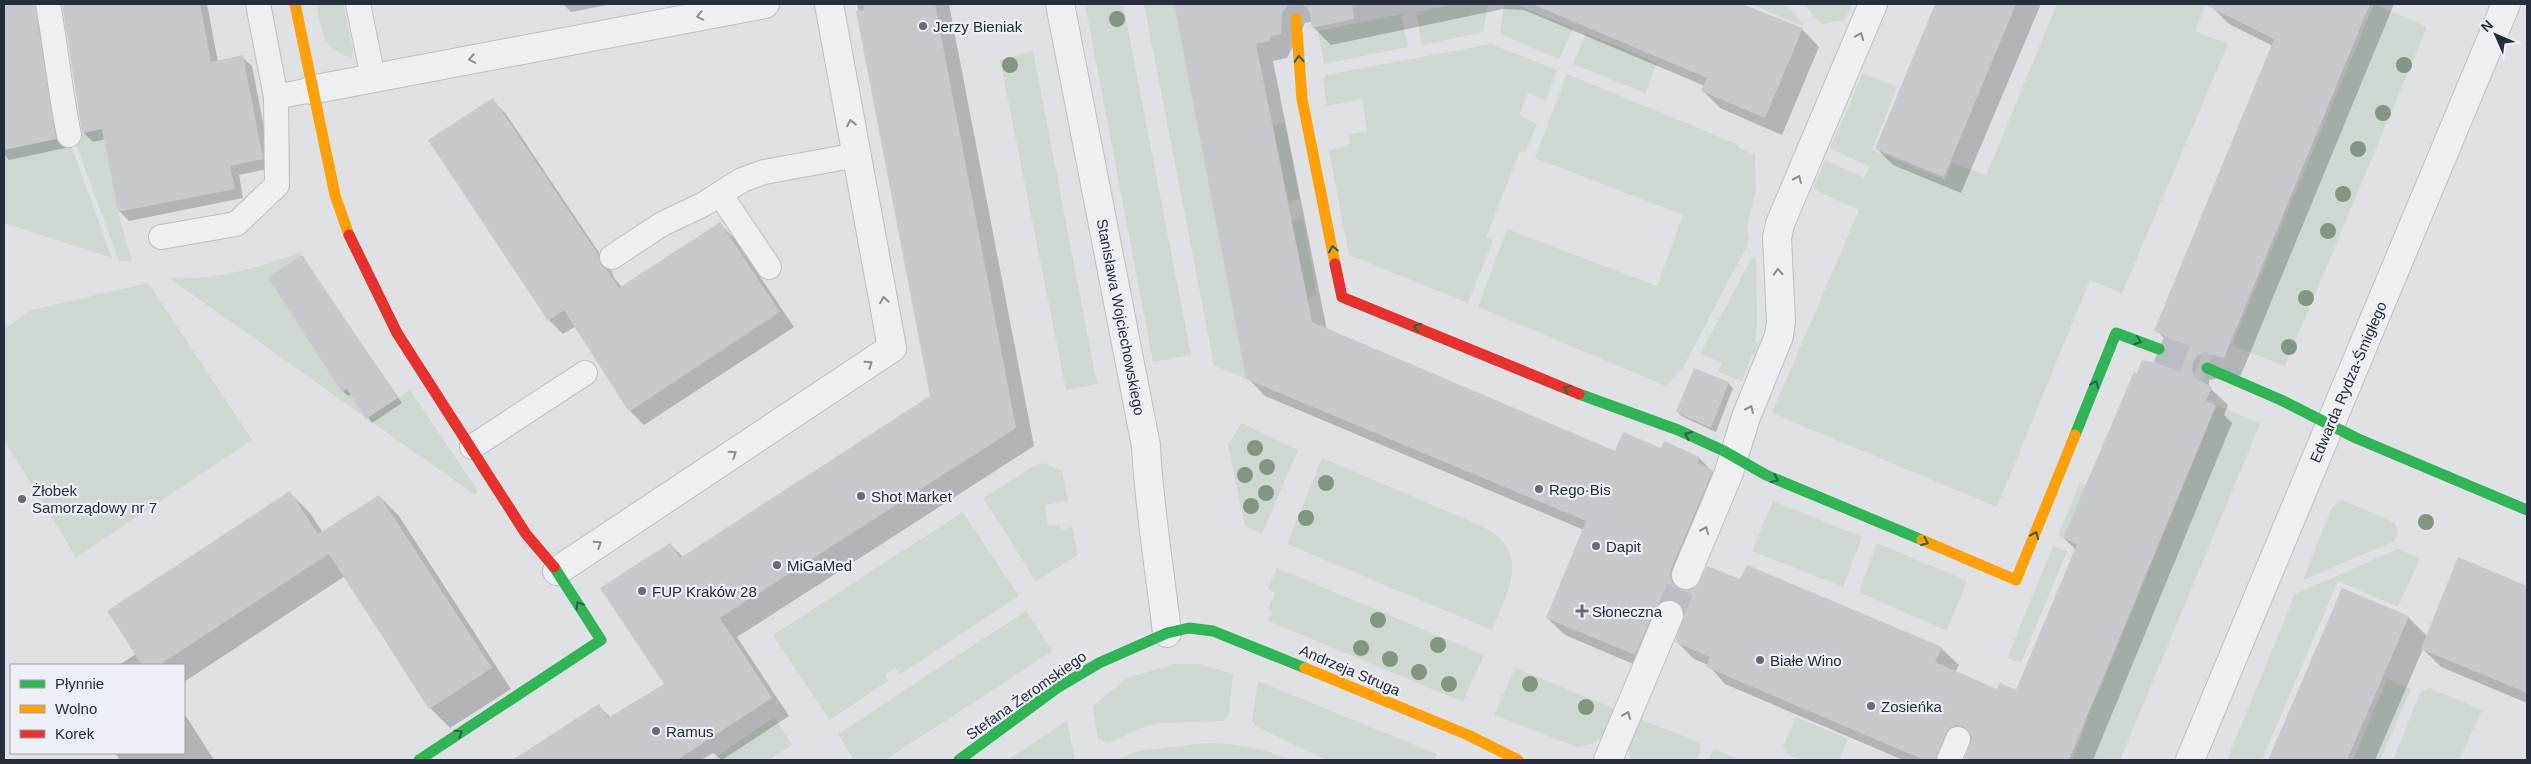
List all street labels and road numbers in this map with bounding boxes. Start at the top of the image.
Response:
street label: Stanisława Wojciechowskiego [1094,217,1148,417]
street label: Edwarda Rydza-Śmigłego [2306,299,2390,465]
street label: Andrzeja Struga [1297,641,1403,699]
street label: Stefana Żeromskiego [963,647,1089,743]

